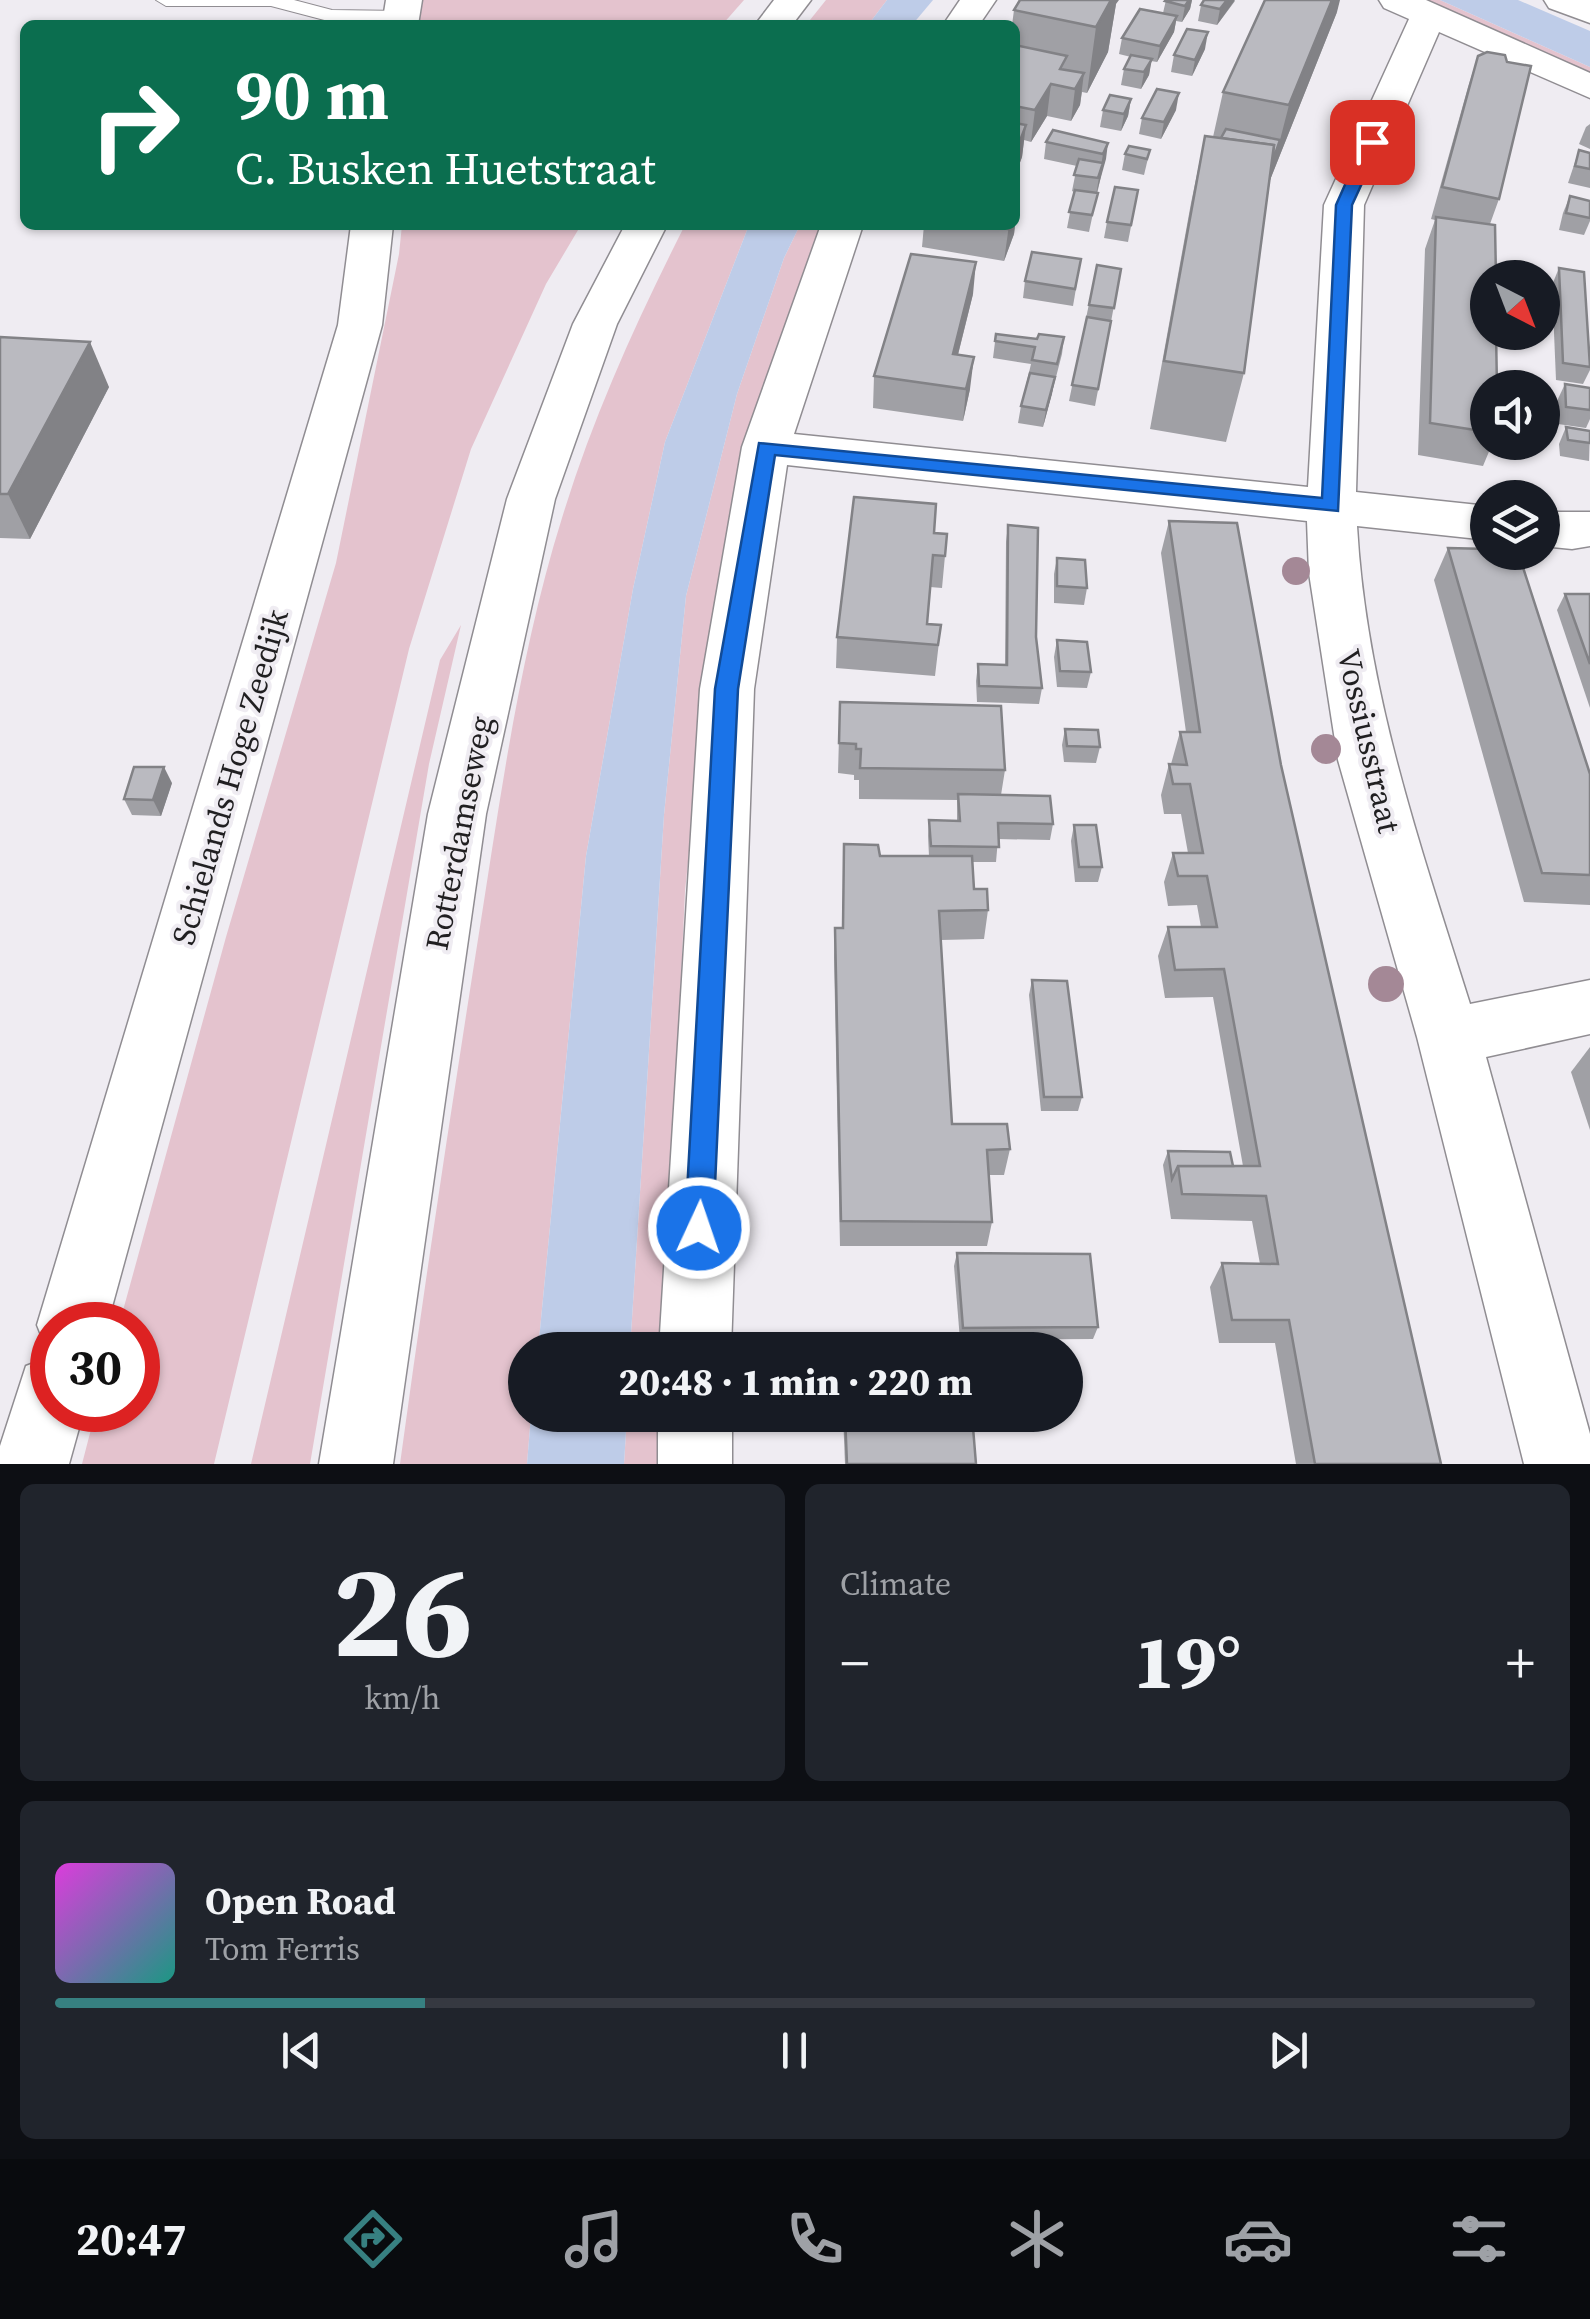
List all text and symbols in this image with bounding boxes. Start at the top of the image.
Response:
text: 90 m [235,46,389,142]
icon: right [70,60,200,190]
pin [1330,100,1415,185]
icon: arrive [1345,115,1400,170]
text: C. Busken Huetstraat [235,137,656,199]
north arrow [1470,260,1560,350]
map controls [1470,260,1560,570]
button: sound [1470,370,1560,460]
button: layers [1470,480,1560,570]
street label: Schielands Hoge Zeedijk [161,604,299,950]
street label: Vossiusstraat [1327,645,1412,838]
street label: Rotterdamseweg [415,712,503,954]
position arrow [647,1176,751,1280]
speed limit sign: 30 [30,1302,160,1432]
text: 20:48 · 1 min · 220 m [618,1356,973,1408]
text: 26 [332,1521,473,1700]
text: Climate [840,1562,951,1606]
text: 19° [1134,1610,1241,1713]
text: − [840,1625,869,1700]
text: + [1506,1625,1535,1700]
text: km/h [364,1676,441,1720]
text: Open Road [205,1875,396,1927]
text: Tom Ferris [205,1927,360,1971]
icon: previous [274,2023,329,2078]
icon: pause [767,2023,822,2078]
icon: next [1261,2023,1316,2078]
icon: directions [338,2204,408,2274]
icon: music [559,2204,629,2274]
icon: phone [780,2204,850,2274]
icon: climate [1002,2204,1072,2274]
icon: car [1223,2204,1293,2274]
icon: filters [1444,2204,1514,2274]
text: 20:47 [76,2208,187,2270]

